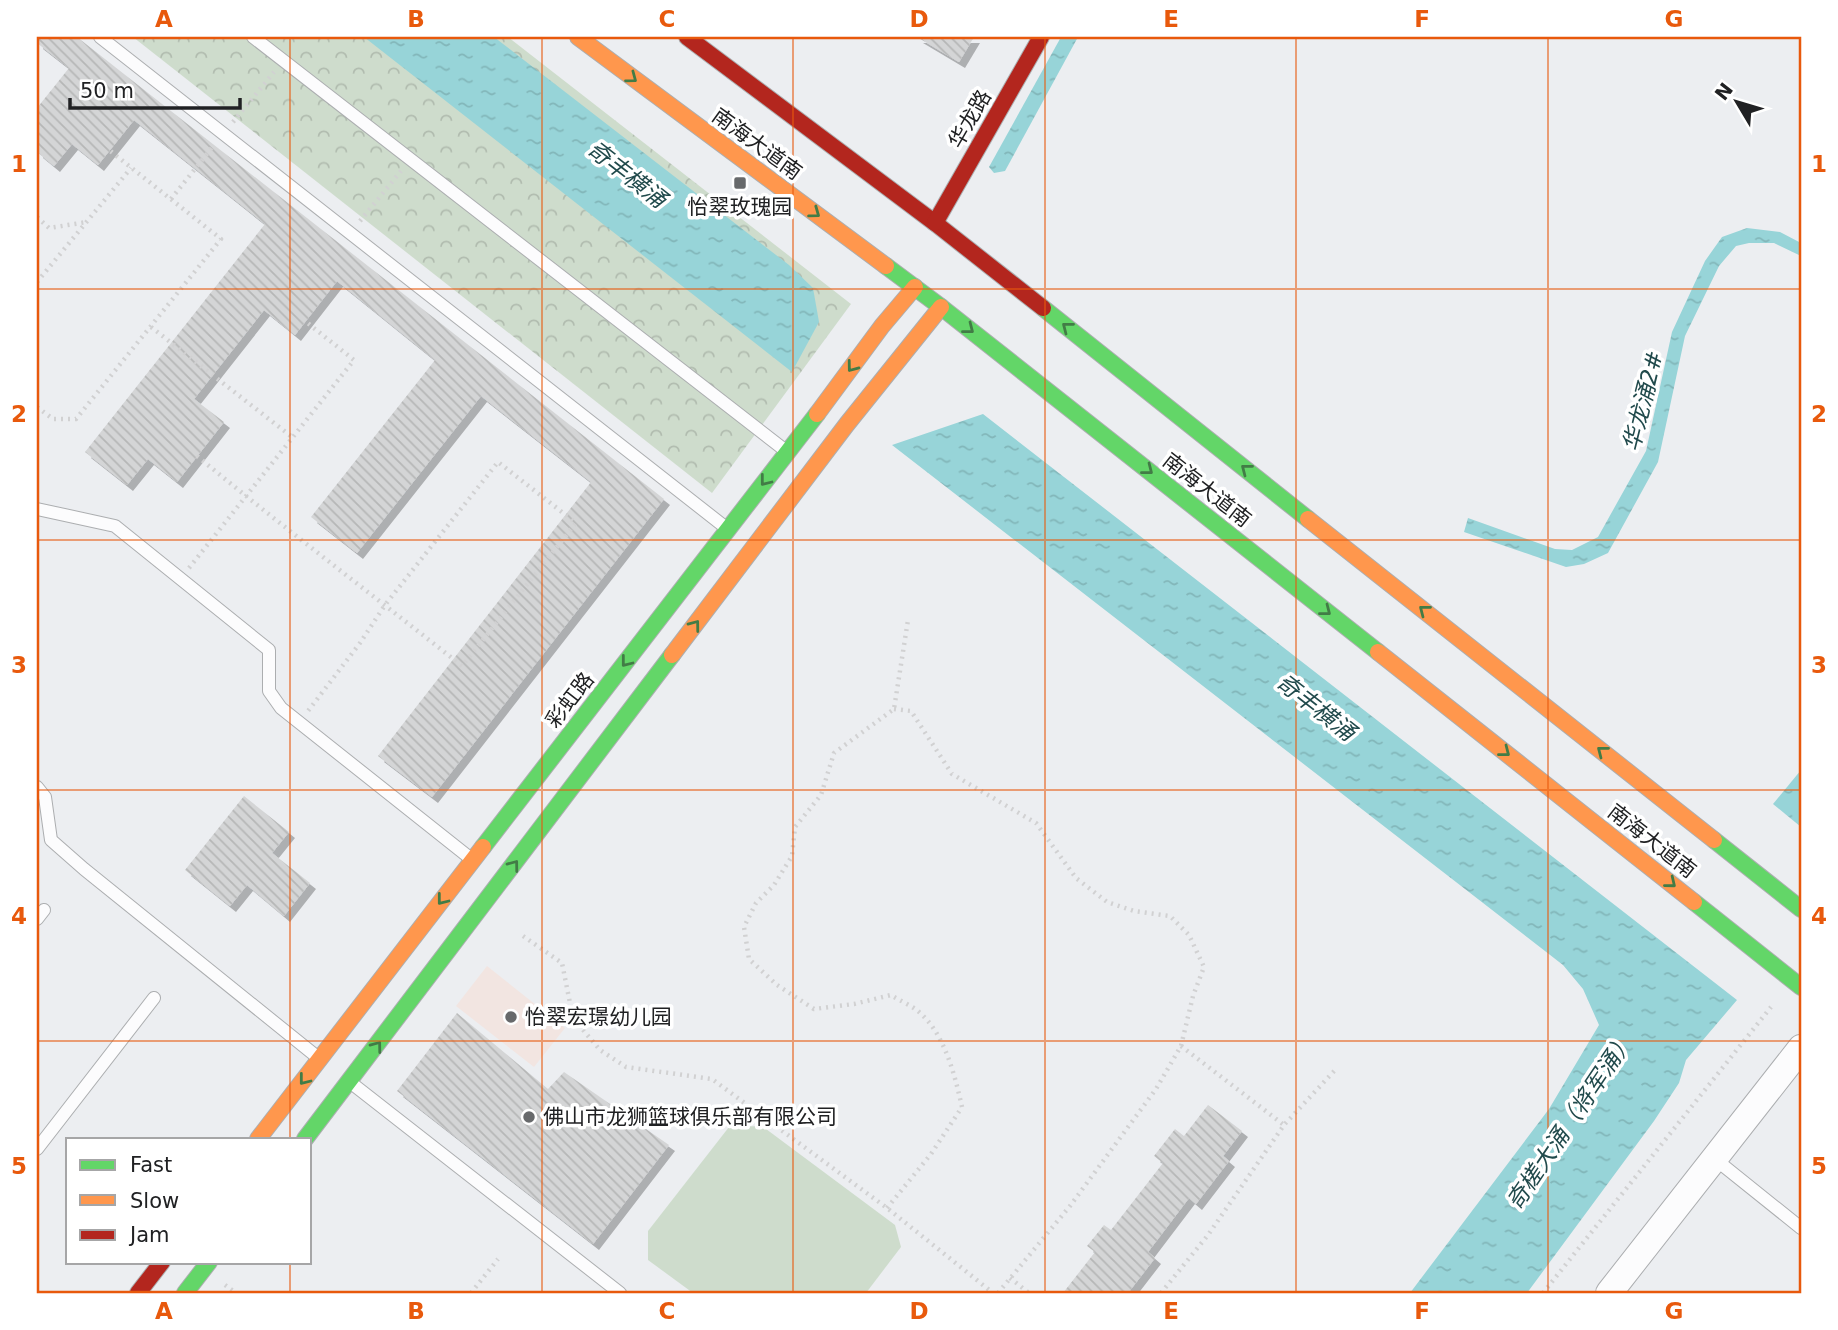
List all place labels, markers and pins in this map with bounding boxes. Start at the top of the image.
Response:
marker: 怡翠玫瑰园 [732,175,748,191]
place label: 怡翠玫瑰园 [688,195,793,219]
place label: 怡翠宏璟幼儿园 [525,1005,672,1029]
marker: 怡翠宏璟幼儿园 [503,1009,519,1025]
place label: 佛山市龙狮篮球俱乐部有限公司 [543,1105,837,1129]
marker: 佛山市龙狮篮球俱乐部有限公司 [521,1109,537,1125]

